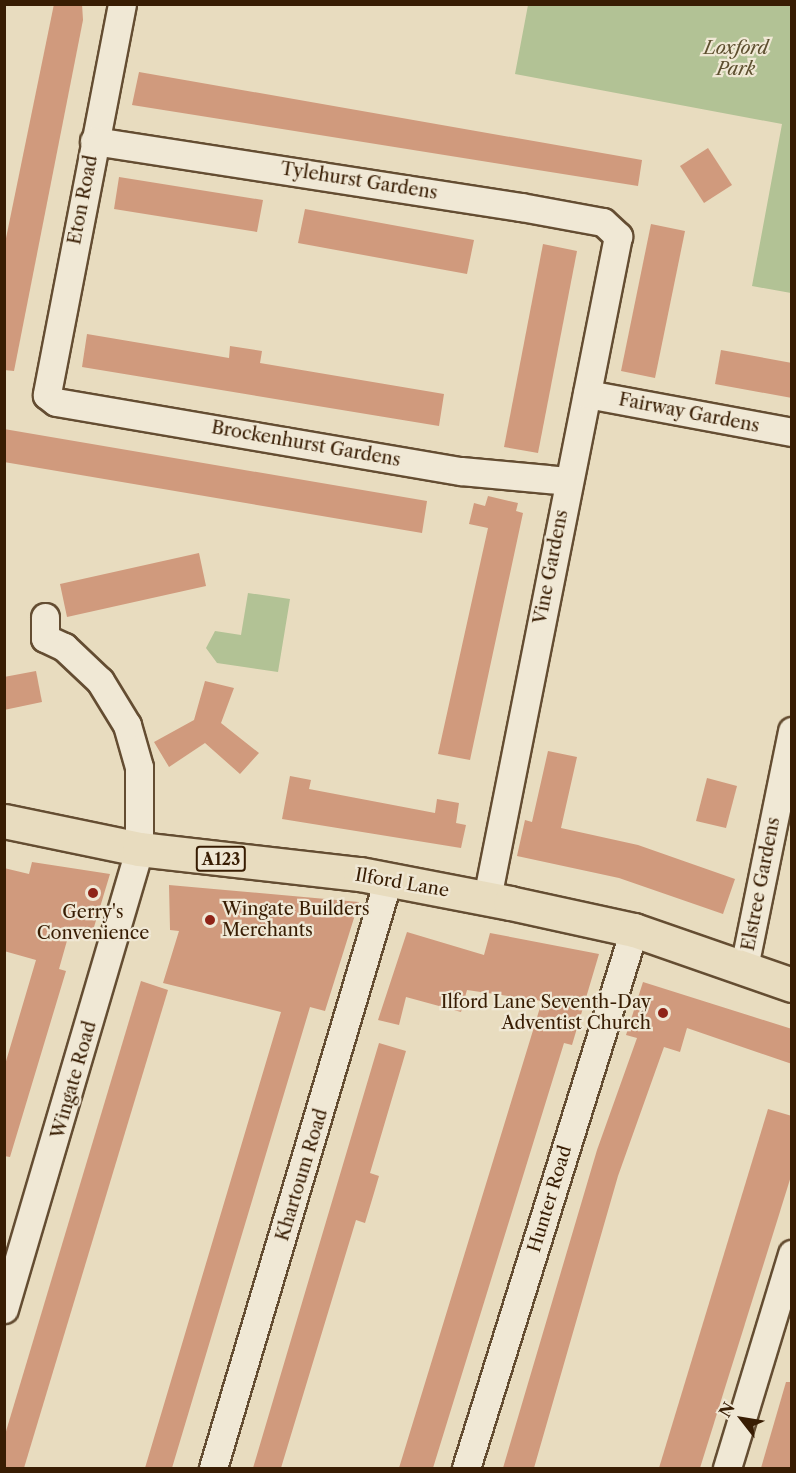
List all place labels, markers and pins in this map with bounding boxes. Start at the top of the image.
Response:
marker: Gerry's Convenience [86,886,100,900]
place label: Wingate Builders Merchants [222,899,370,942]
place label: Gerry's Convenience [37,902,149,944]
marker: Wingate Builders Merchants [203,913,217,927]
place label: Ilford Lane Seventh-Day Adventist Church [441,992,651,1034]
marker: Ilford Lane Seventh-Day Adventist Church [656,1006,670,1020]

